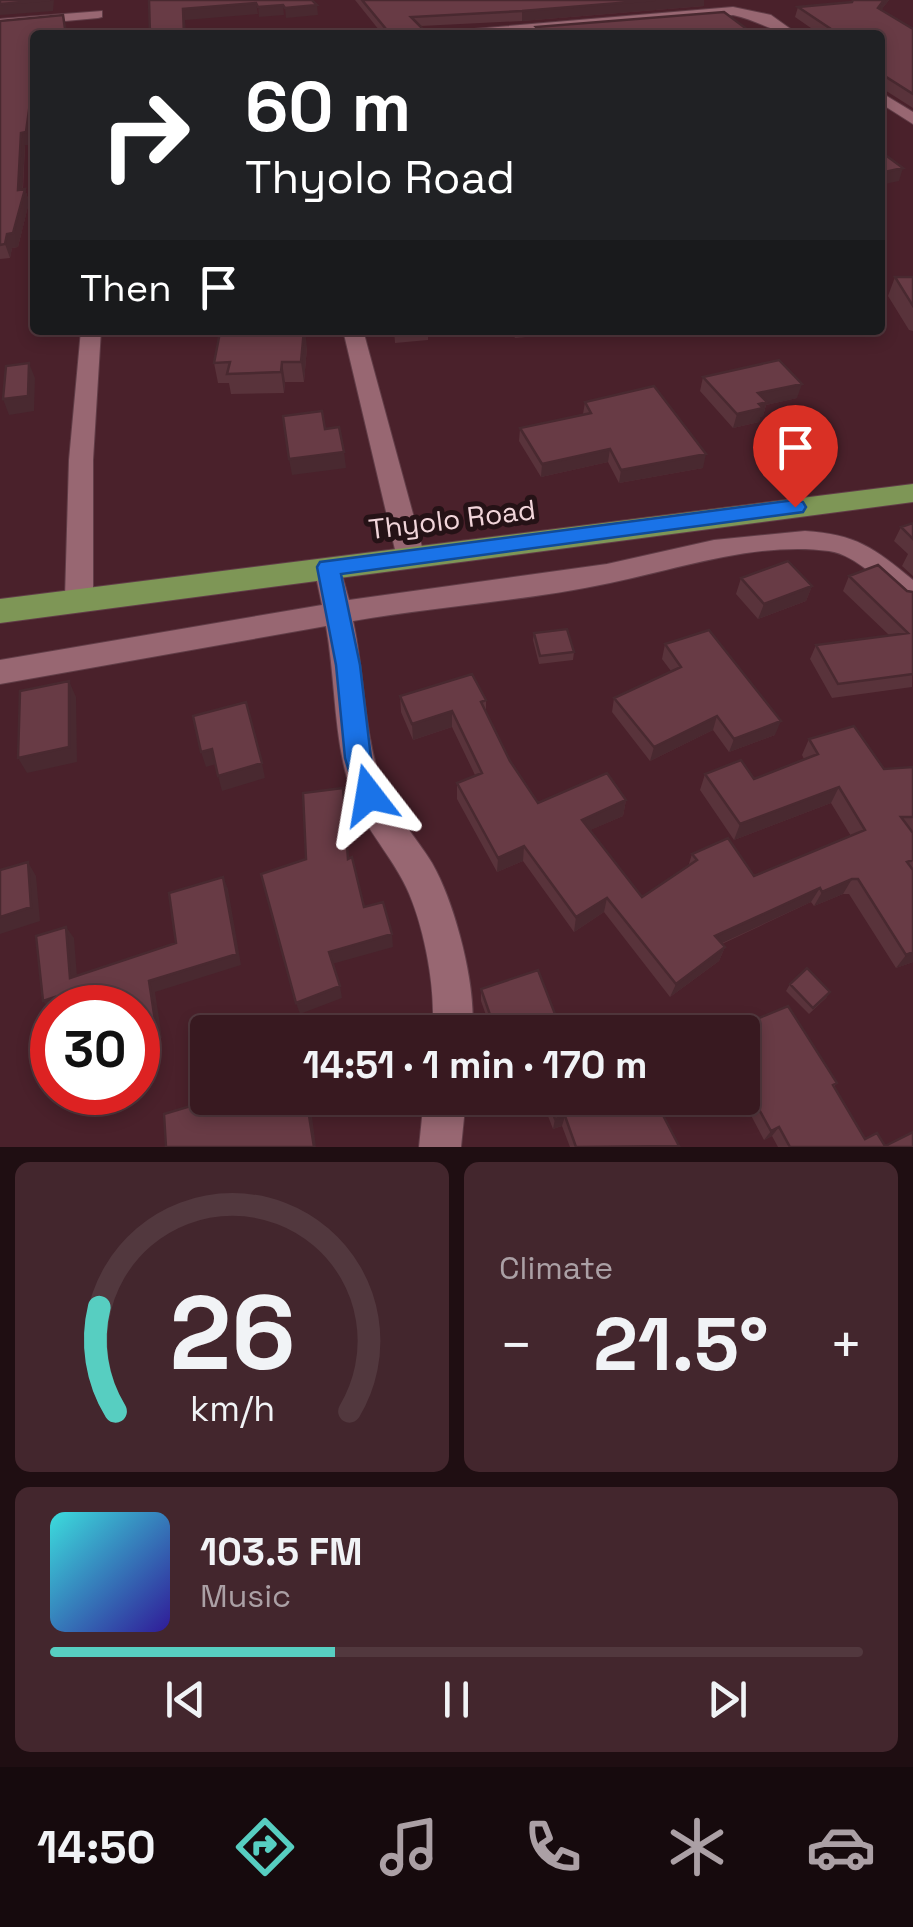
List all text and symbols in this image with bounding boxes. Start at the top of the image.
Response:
text: 60 m [245,62,411,151]
icon: right [80,70,210,200]
text: Thyolo Road [245,149,515,206]
icon: arrive [191,260,246,315]
text: Then [80,264,171,312]
pin [753,405,838,508]
icon: arrive [768,420,823,475]
street label: Thyolo Road [366,491,538,547]
position arrow [317,743,421,847]
speed limit sign: 30 [30,985,160,1115]
text: 14:51 · 1 min · 170 m [303,1041,647,1089]
text: Climate [499,1248,613,1288]
text: 26 [169,1267,295,1399]
text: 21.5° [593,1296,769,1392]
text: − [499,1310,533,1380]
text: + [829,1310,863,1380]
text: km/h [189,1386,275,1431]
text: 103.5 FM [200,1528,363,1576]
text: Music [200,1576,291,1616]
icon: previous [158,1672,213,1727]
icon: pause [429,1672,484,1727]
icon: next [700,1672,755,1727]
icon: directions [230,1812,300,1882]
icon: music [374,1812,444,1882]
icon: phone [518,1812,588,1882]
icon: climate [662,1812,732,1882]
icon: car [806,1812,876,1882]
text: 14:50 [37,1819,156,1876]

